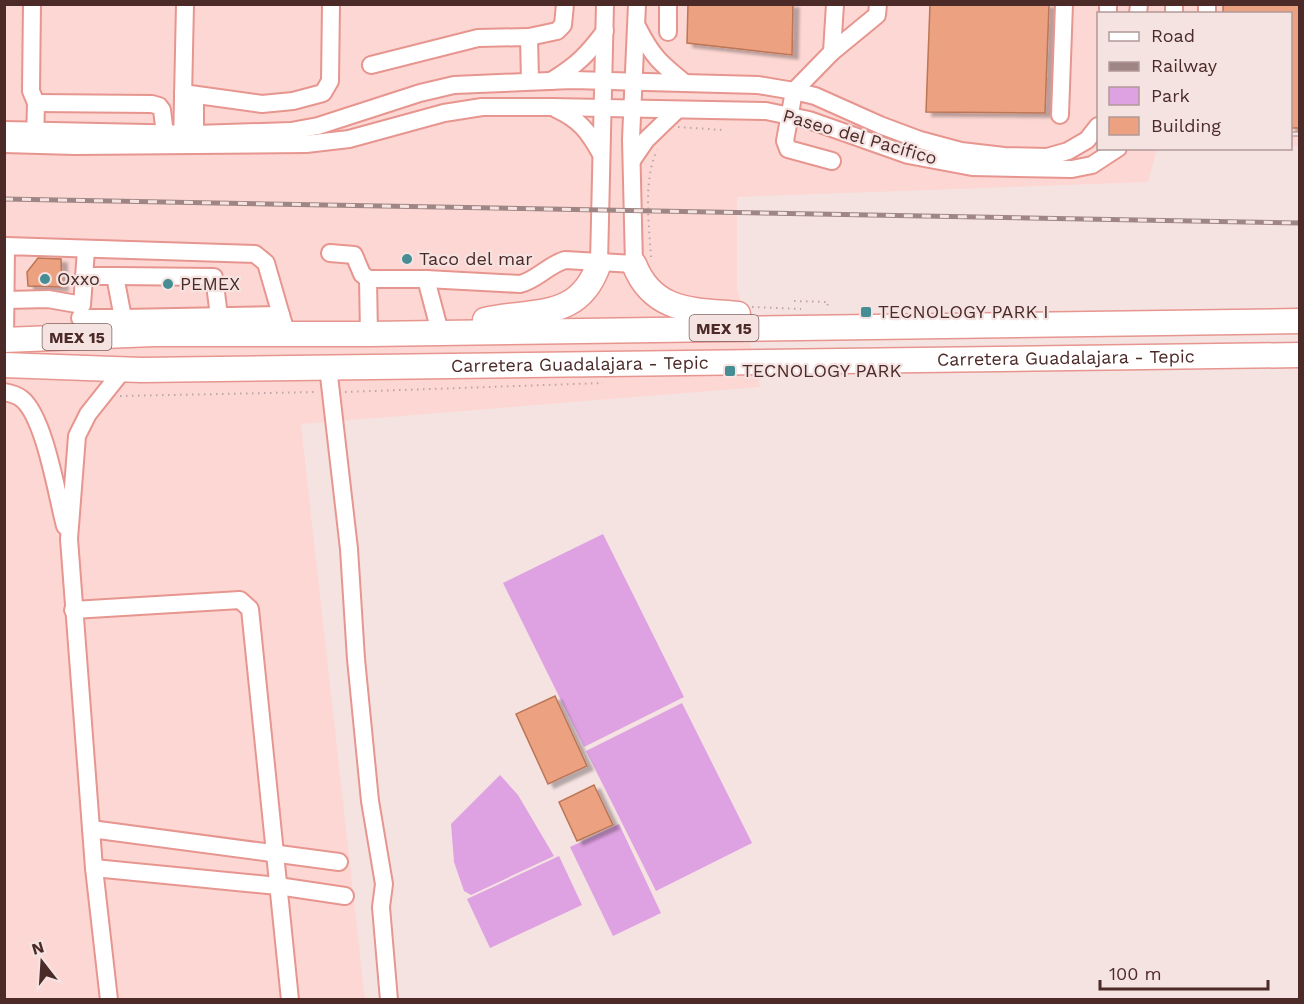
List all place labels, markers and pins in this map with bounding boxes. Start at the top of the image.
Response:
place label: Taco del mar [419,248,533,269]
marker: Taco del mar [400,252,414,266]
place label: Oxxo [57,268,100,289]
marker: Oxxo [38,272,52,286]
place label: PEMEX [180,273,240,294]
marker: PEMEX [161,277,175,291]
place label: TECNOLOGY PARK I [878,301,1048,322]
marker: TECNOLOGY PARK I [859,305,873,319]
place label: TECNOLOGY PARK [742,360,901,381]
marker: TECNOLOGY PARK [723,364,737,378]

